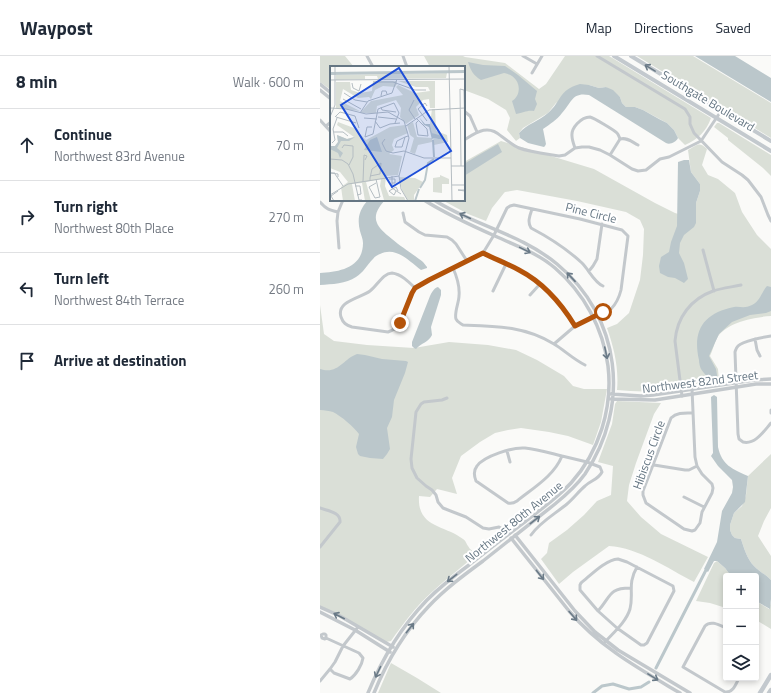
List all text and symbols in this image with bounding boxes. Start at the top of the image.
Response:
text: Waypost [20,13,93,42]
text: Map [586,17,612,38]
text: Directions [634,17,693,38]
text: Saved [715,17,751,38]
one-way arrow [644,63,656,71]
street label: Southgate Boulevard [658,65,759,136]
inset map [330,66,465,201]
text: 8 min [16,69,57,95]
text: Walk · 600 m [233,72,304,92]
text: Continue [54,123,112,146]
icon: ahead [16,134,38,156]
text: 70 m [276,135,304,155]
text: Northwest 83rd Avenue [54,146,185,166]
text: Turn right [54,195,118,218]
street label: Pine Circle [564,197,619,228]
icon: right [16,206,38,228]
text: 270 m [268,207,304,227]
one-way arrow [459,212,471,219]
text: Northwest 80th Place [54,218,174,238]
one-way arrow [519,246,531,254]
text: Turn left [54,267,109,290]
one-way arrow [566,272,575,282]
icon: left [16,278,38,300]
text: 260 m [268,279,304,299]
text: Northwest 84th Terrace [54,290,184,310]
route start [594,303,612,321]
route end [391,314,409,332]
one-way arrow [602,347,610,360]
text: Arrive at destination [54,349,187,372]
icon: arrive [16,350,38,372]
street label: Northwest 82nd Street [641,365,760,398]
street label: Hibiscus Circle [627,418,670,492]
street label: Northwest 80th Avenue [461,476,567,567]
one-way arrow [529,516,540,525]
one-way arrow [536,570,545,581]
map controls [723,573,759,681]
button: + [723,573,759,609]
one-way arrow [447,574,458,582]
button: − [723,609,759,645]
one-way arrow [568,611,577,621]
one-way arrow [333,612,345,620]
one-way arrow [406,623,415,634]
button: layers [723,645,759,681]
one-way arrow [374,665,381,677]
one-way arrow [647,673,659,681]

